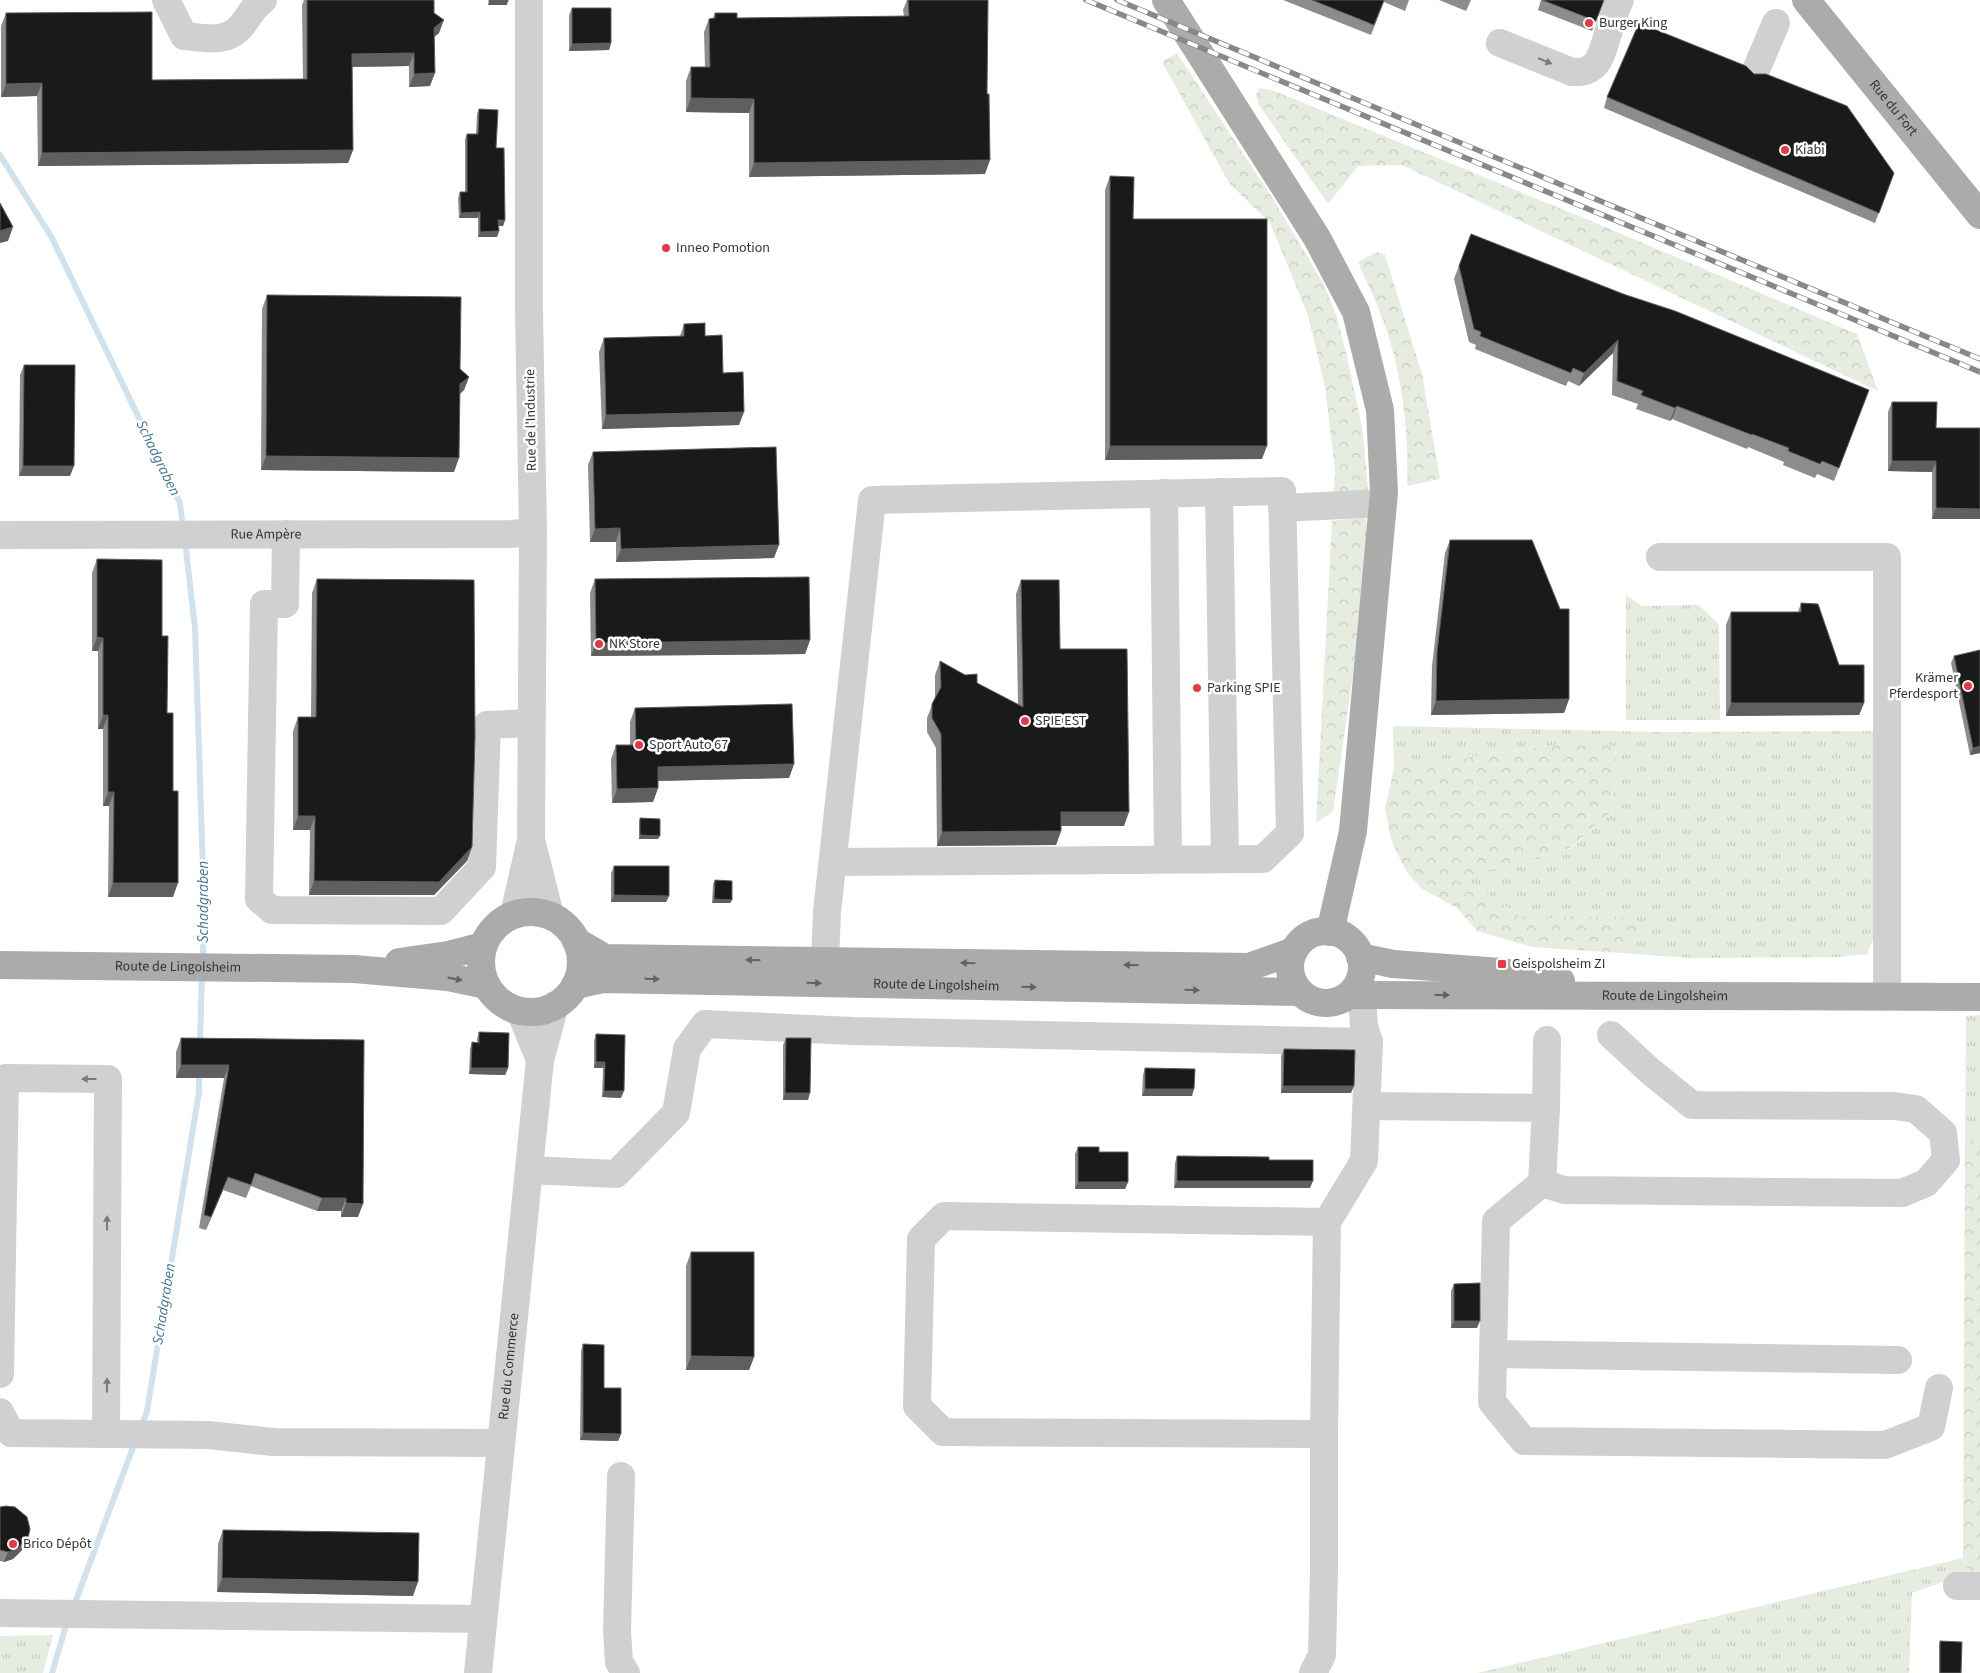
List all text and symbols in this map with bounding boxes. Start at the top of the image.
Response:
place label: Burger King [1599,13,1667,33]
marker: Burger King [1583,17,1595,29]
one-way arrow [1538,57,1553,65]
street label: Rue du Fort [1864,76,1923,141]
place label: Kiabi [1795,140,1825,160]
marker: Kiabi [1779,144,1791,156]
place label: Inneo Pomotion [676,238,770,258]
marker: Inneo Pomotion [660,242,672,254]
street label: Rue de l'Industrie [520,369,542,471]
water label: Schadgraben [131,416,185,500]
street label: Rue Ampère [230,524,302,545]
place label: NK Store [609,634,660,654]
marker: NK Store [593,638,605,650]
place label: Krämer Pferdesport [1889,668,1958,704]
place label: Parking SPIE [1207,678,1281,698]
marker: Krämer Pferdesport [1962,680,1974,692]
marker: Parking SPIE [1191,682,1203,694]
place label: SPIE EST [1035,711,1087,731]
marker: SPIE EST [1019,715,1031,727]
place label: Sport Auto 67 [649,735,728,755]
marker: Sport Auto 67 [633,739,645,751]
water label: Schadgraben [193,861,214,943]
place label: Geispolsheim ZI [1512,954,1605,974]
street label: Route de Lingolsheim [115,956,241,978]
one-way arrow [745,956,761,964]
marker: Geispolsheim ZI [1496,958,1508,970]
one-way arrow [960,959,976,967]
one-way arrow [1122,961,1138,969]
street label: Route de Lingolsheim [873,974,1000,996]
one-way arrow [447,975,463,983]
one-way arrow [644,976,660,984]
one-way arrow [807,979,823,987]
one-way arrow [1022,983,1038,991]
one-way arrow [1184,986,1200,994]
street label: Route de Lingolsheim [1602,986,1728,1006]
one-way arrow [1434,991,1450,999]
one-way arrow [81,1075,97,1083]
one-way arrow [103,1215,111,1231]
water label: Schadgraben [147,1262,181,1346]
street label: Rue du Commerce [494,1312,524,1421]
one-way arrow [103,1377,111,1393]
place label: Brico Dépôt [23,1534,92,1554]
marker: Brico Dépôt [7,1538,19,1550]

